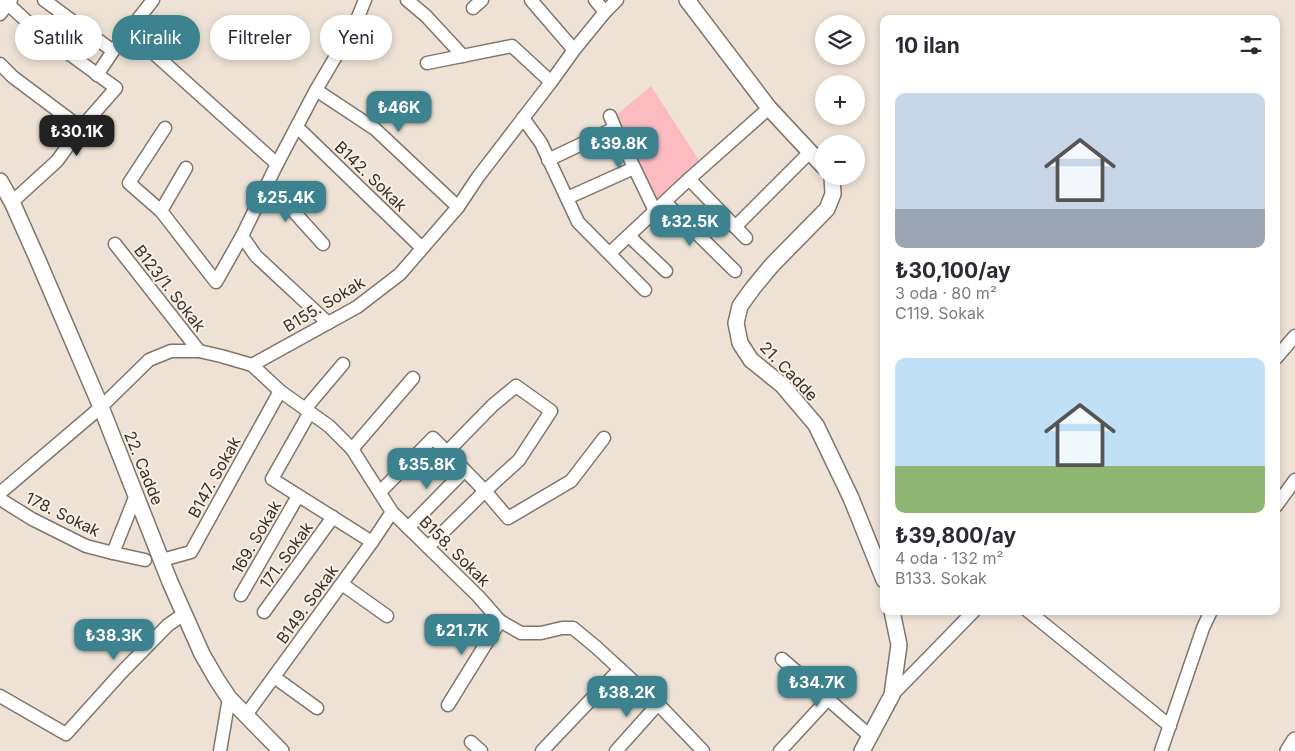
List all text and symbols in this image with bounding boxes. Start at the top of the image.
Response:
chip: Satılık [15,15,102,60]
chip: Kiralık [112,15,200,60]
chip: Filtreler [210,15,310,60]
chip: Yeni [320,15,392,60]
map controls [815,15,865,185]
button: layers [815,15,865,65]
icon: filters [1237,31,1265,59]
text: 10 ilan [895,33,960,58]
button: + [815,75,865,125]
pin: ₺46K [369,90,429,133]
text: ₺46K [377,97,421,117]
pin: ₺30.1K [36,114,118,157]
text: ₺30.1K [50,121,104,141]
icon: home [1035,125,1125,215]
pin: ₺39.8K [578,126,660,169]
text: ₺39.8K [590,133,648,153]
button: − [815,135,865,185]
street label: B142. Sokak [331,137,411,216]
pin: ₺25.4K [245,180,327,223]
text: ₺25.4K [257,187,315,207]
pin: ₺32.5K [649,204,731,247]
text: ₺32.5K [661,211,719,231]
street label: B123/1. Sokak [130,241,210,335]
text: ₺30,100/ay [895,258,1011,283]
street label: B155. Sokak [280,272,369,336]
text: 3 oda · 80 m² [895,283,997,303]
text: C119. Sokak [895,303,985,323]
street label: 21. Cadde [756,337,822,405]
icon: home [1035,390,1125,480]
street label: 22. Cadde [120,428,168,508]
street label: B147. Sokak [183,433,245,521]
pin: ₺35.8K [386,448,468,490]
text: ₺35.8K [398,454,456,474]
street label: 178. Sokak [22,487,104,541]
street label: 169. Sokak [227,497,285,577]
street label: B158. Sokak [415,511,495,591]
street label: 171. Sokak [255,518,317,592]
text: ₺39,800/ay [895,523,1016,548]
text: 4 oda · 132 m² [895,548,1004,568]
street label: B149. Sokak [272,561,342,647]
text: B133. Sokak [895,568,987,588]
pin: ₺21.7K [421,614,503,656]
pin: ₺38.3K [73,618,155,661]
text: ₺21.7K [435,620,489,640]
text: ₺38.3K [85,625,143,645]
pin: ₺34.7K [776,666,858,708]
text: ₺34.7K [789,672,845,692]
pin: ₺38.2K [586,676,668,718]
text: ₺38.2K [598,682,656,702]

